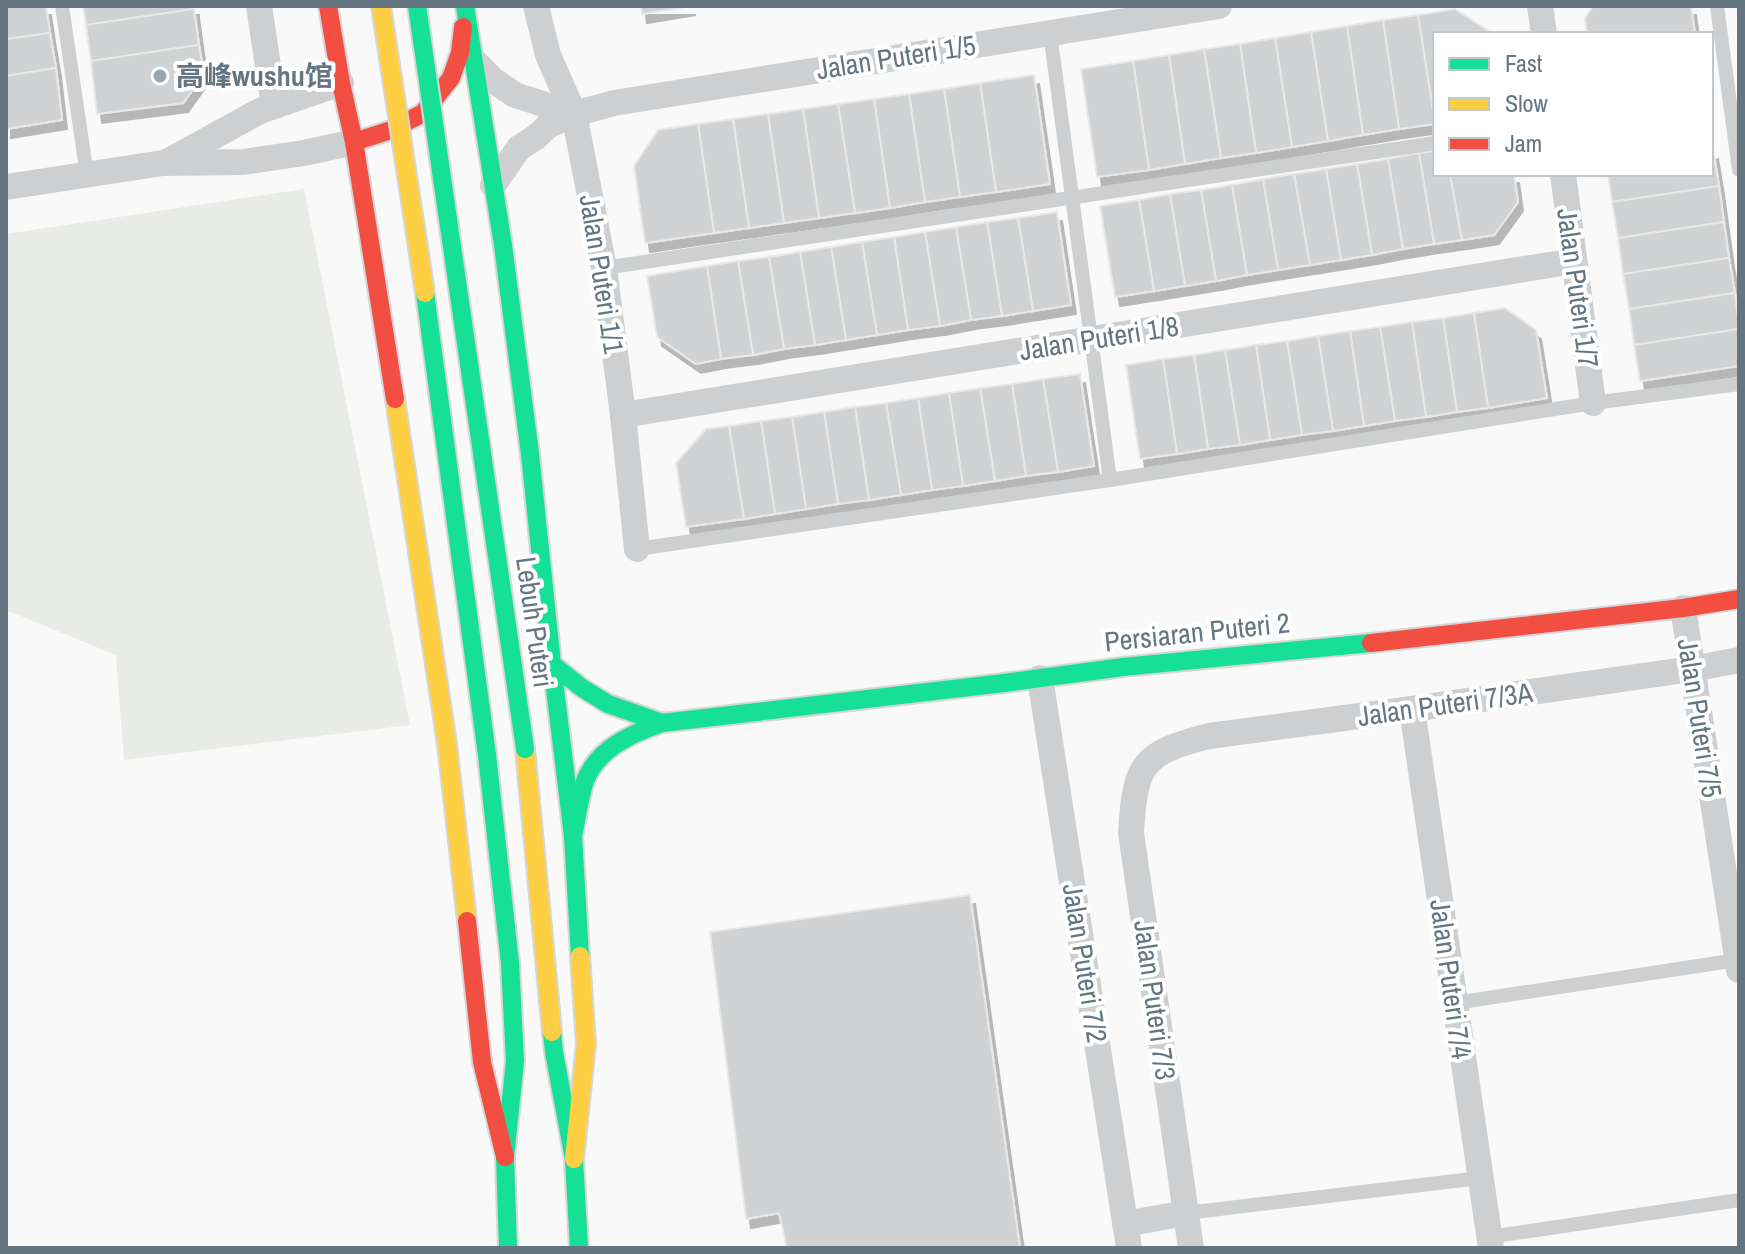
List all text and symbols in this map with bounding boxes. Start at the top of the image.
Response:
street label: Jalan Puteri 1/5 [814,26,978,88]
legend [1433,32,1713,176]
text: Fast [1505,47,1543,79]
place label: 高峰wushu馆 [176,57,333,95]
marker: 高峰wushu馆 [151,67,169,85]
text: Slow [1505,87,1548,119]
text: Jam [1505,127,1542,159]
street label: Jalan Puteri 1/1 [571,192,633,357]
street label: Jalan Puteri 1/7 [1548,206,1608,370]
street label: Jalan Puteri 1/8 [1017,307,1181,369]
street label: Lebuh Puteri [507,554,563,690]
street label: Persiaran Puteri 2 [1102,603,1292,661]
street label: Jalan Puteri 7/5 [1669,636,1731,800]
street label: Jalan Puteri 7/3A [1355,673,1536,735]
street label: Jalan Puteri 7/2 [1054,881,1116,1045]
street label: Jalan Puteri 7/4 [1421,897,1481,1062]
street label: Jalan Puteri 7/3 [1125,918,1185,1082]

